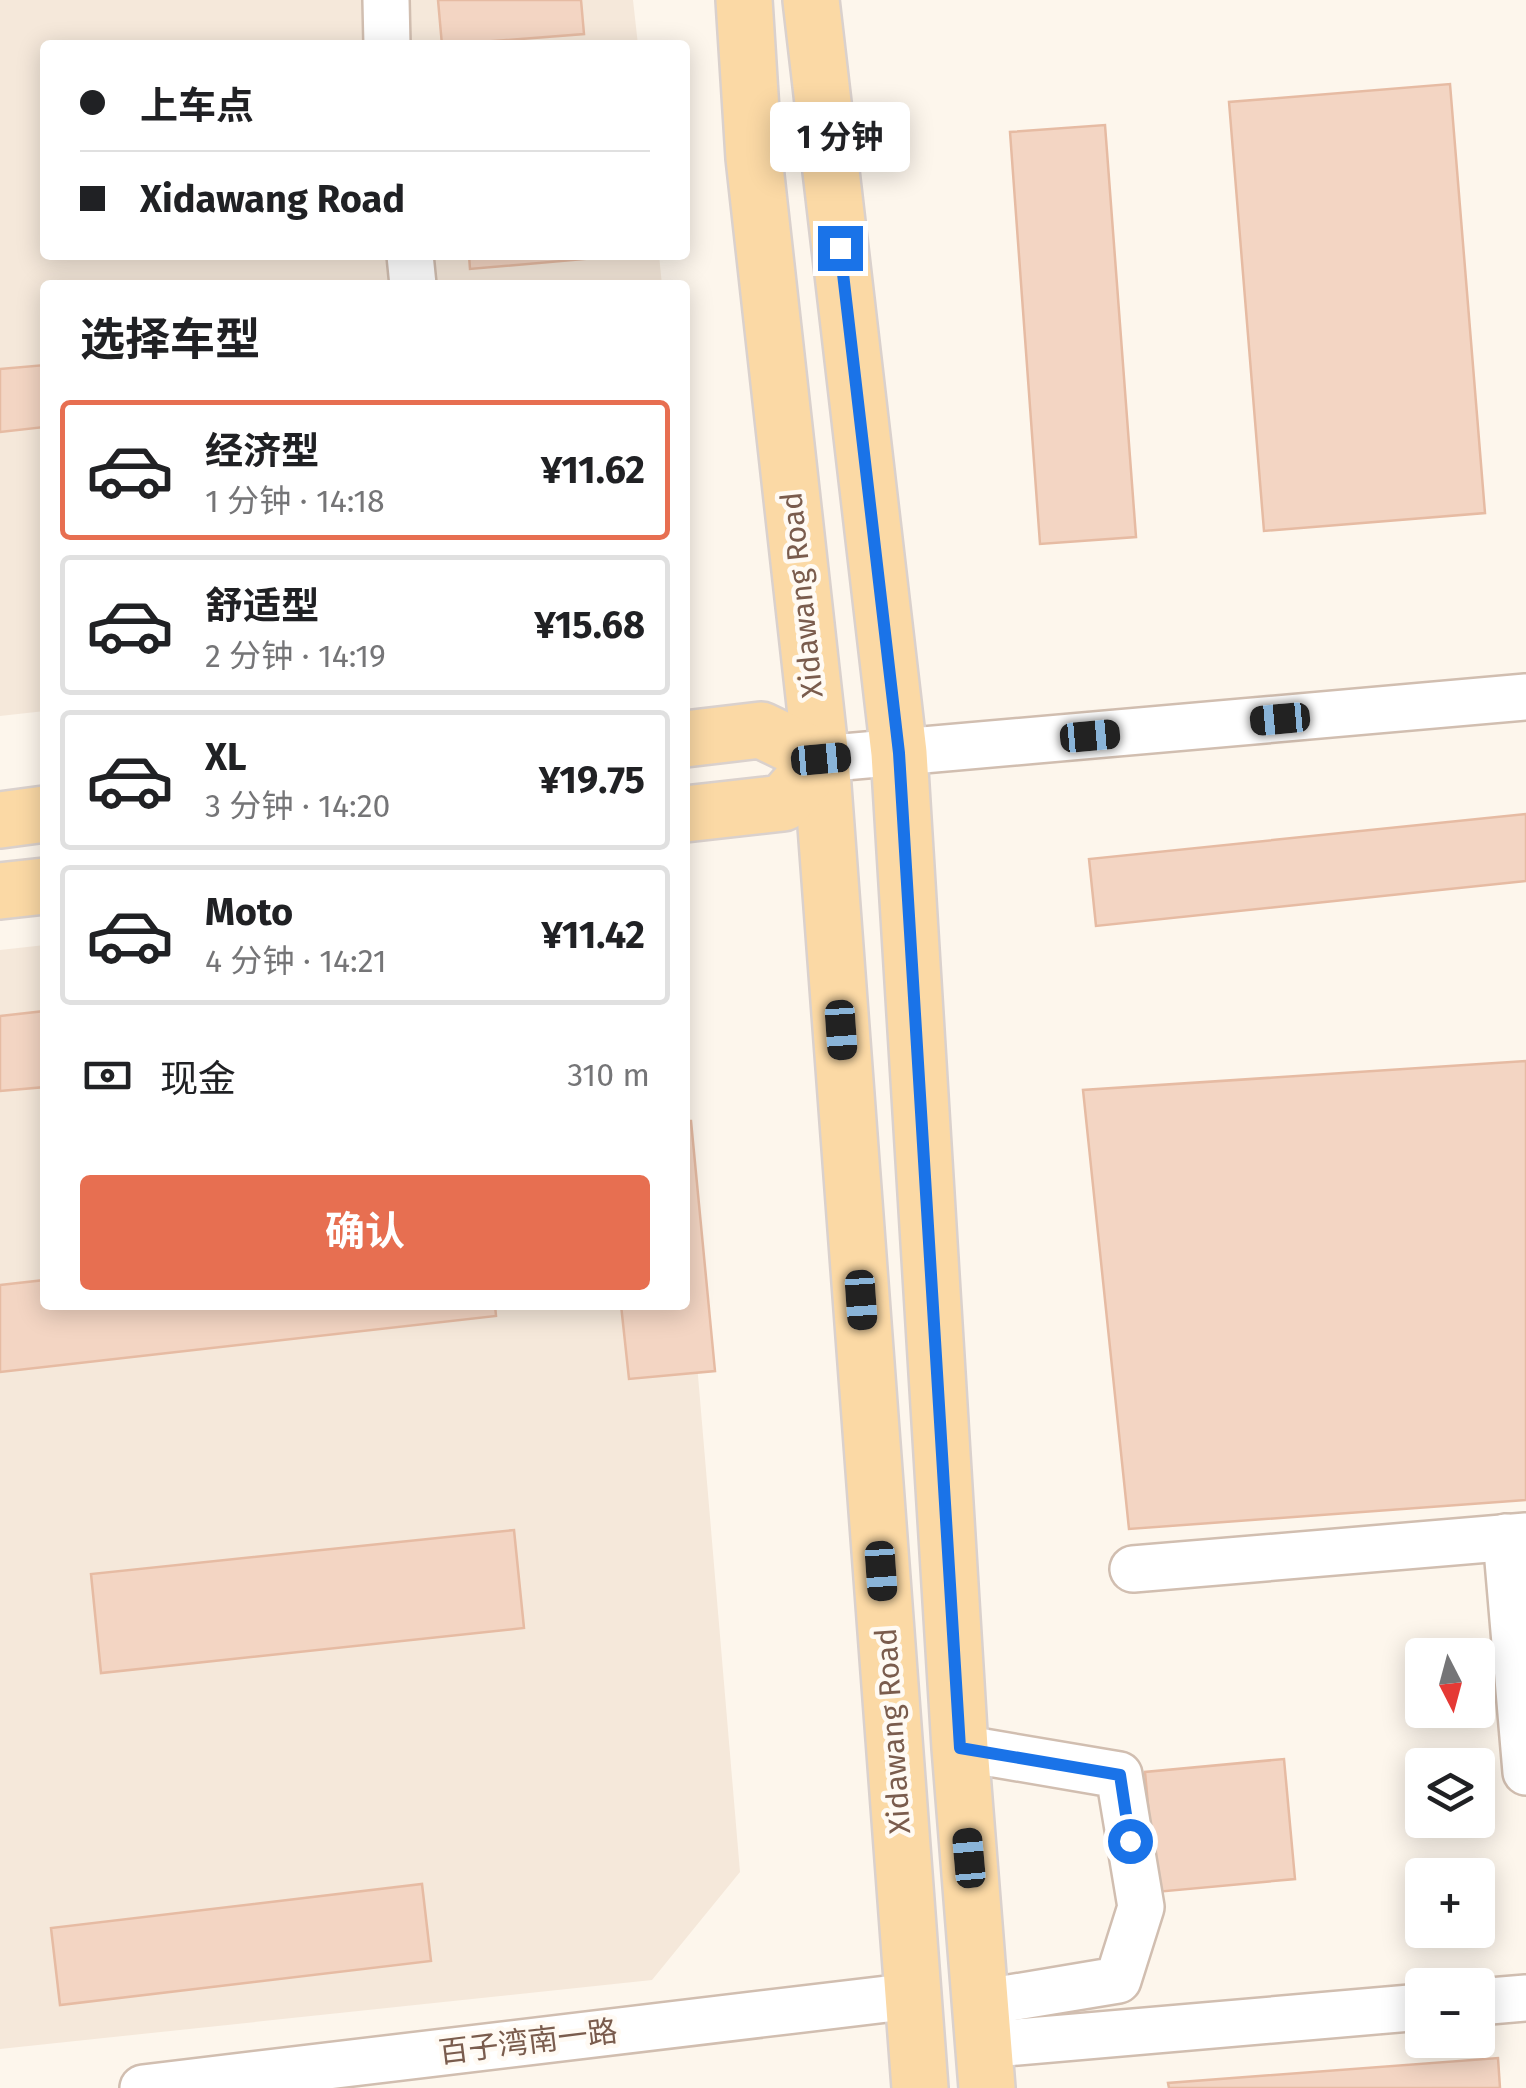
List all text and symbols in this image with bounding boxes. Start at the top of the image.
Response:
text: 上车点 [140,83,254,129]
callout: 1 分钟 [770,103,910,173]
text: 1 分钟 [797,118,883,156]
text: Xidawang Road [140,176,405,222]
route end [818,226,863,271]
text: 选择车型 [80,313,260,367]
icon: car [85,425,175,515]
text: 经济型 [205,428,319,474]
text: ¥11.62 [541,447,645,493]
text: 1 分钟 · 14:18 [205,482,385,520]
street label: Xidawang Road [773,490,831,700]
icon: car [85,580,175,670]
text: 舒适型 [205,583,319,629]
text: ¥15.68 [534,602,645,648]
text: 2 分钟 · 14:19 [205,637,386,675]
car [1249,701,1311,737]
car [1059,718,1121,754]
text: XL [205,734,247,780]
icon: car [85,735,175,825]
car [790,741,852,777]
text: ¥19.75 [539,757,645,803]
text: 3 分钟 · 14:20 [205,787,390,825]
text: Moto [205,889,293,935]
icon: car [85,890,175,980]
text: ¥11.42 [541,912,645,958]
text: 4 分钟 · 14:21 [205,942,387,980]
car [824,999,858,1061]
icon: cash [80,1048,135,1103]
text: 现金 [160,1056,236,1102]
text: 310 m [567,1056,650,1094]
button: 确认 [80,1175,650,1290]
car [844,1269,878,1331]
car [864,1540,898,1602]
street label: Xidawang Road [868,1627,918,1835]
north arrow [1405,1638,1495,1728]
map controls [1405,1638,1495,2058]
button: layers [1405,1748,1495,1838]
route start [1108,1819,1153,1864]
car [951,1827,987,1889]
button: + [1405,1858,1495,1948]
button: − [1405,1968,1495,2058]
street label: 百子湾南一路 [436,2013,620,2071]

